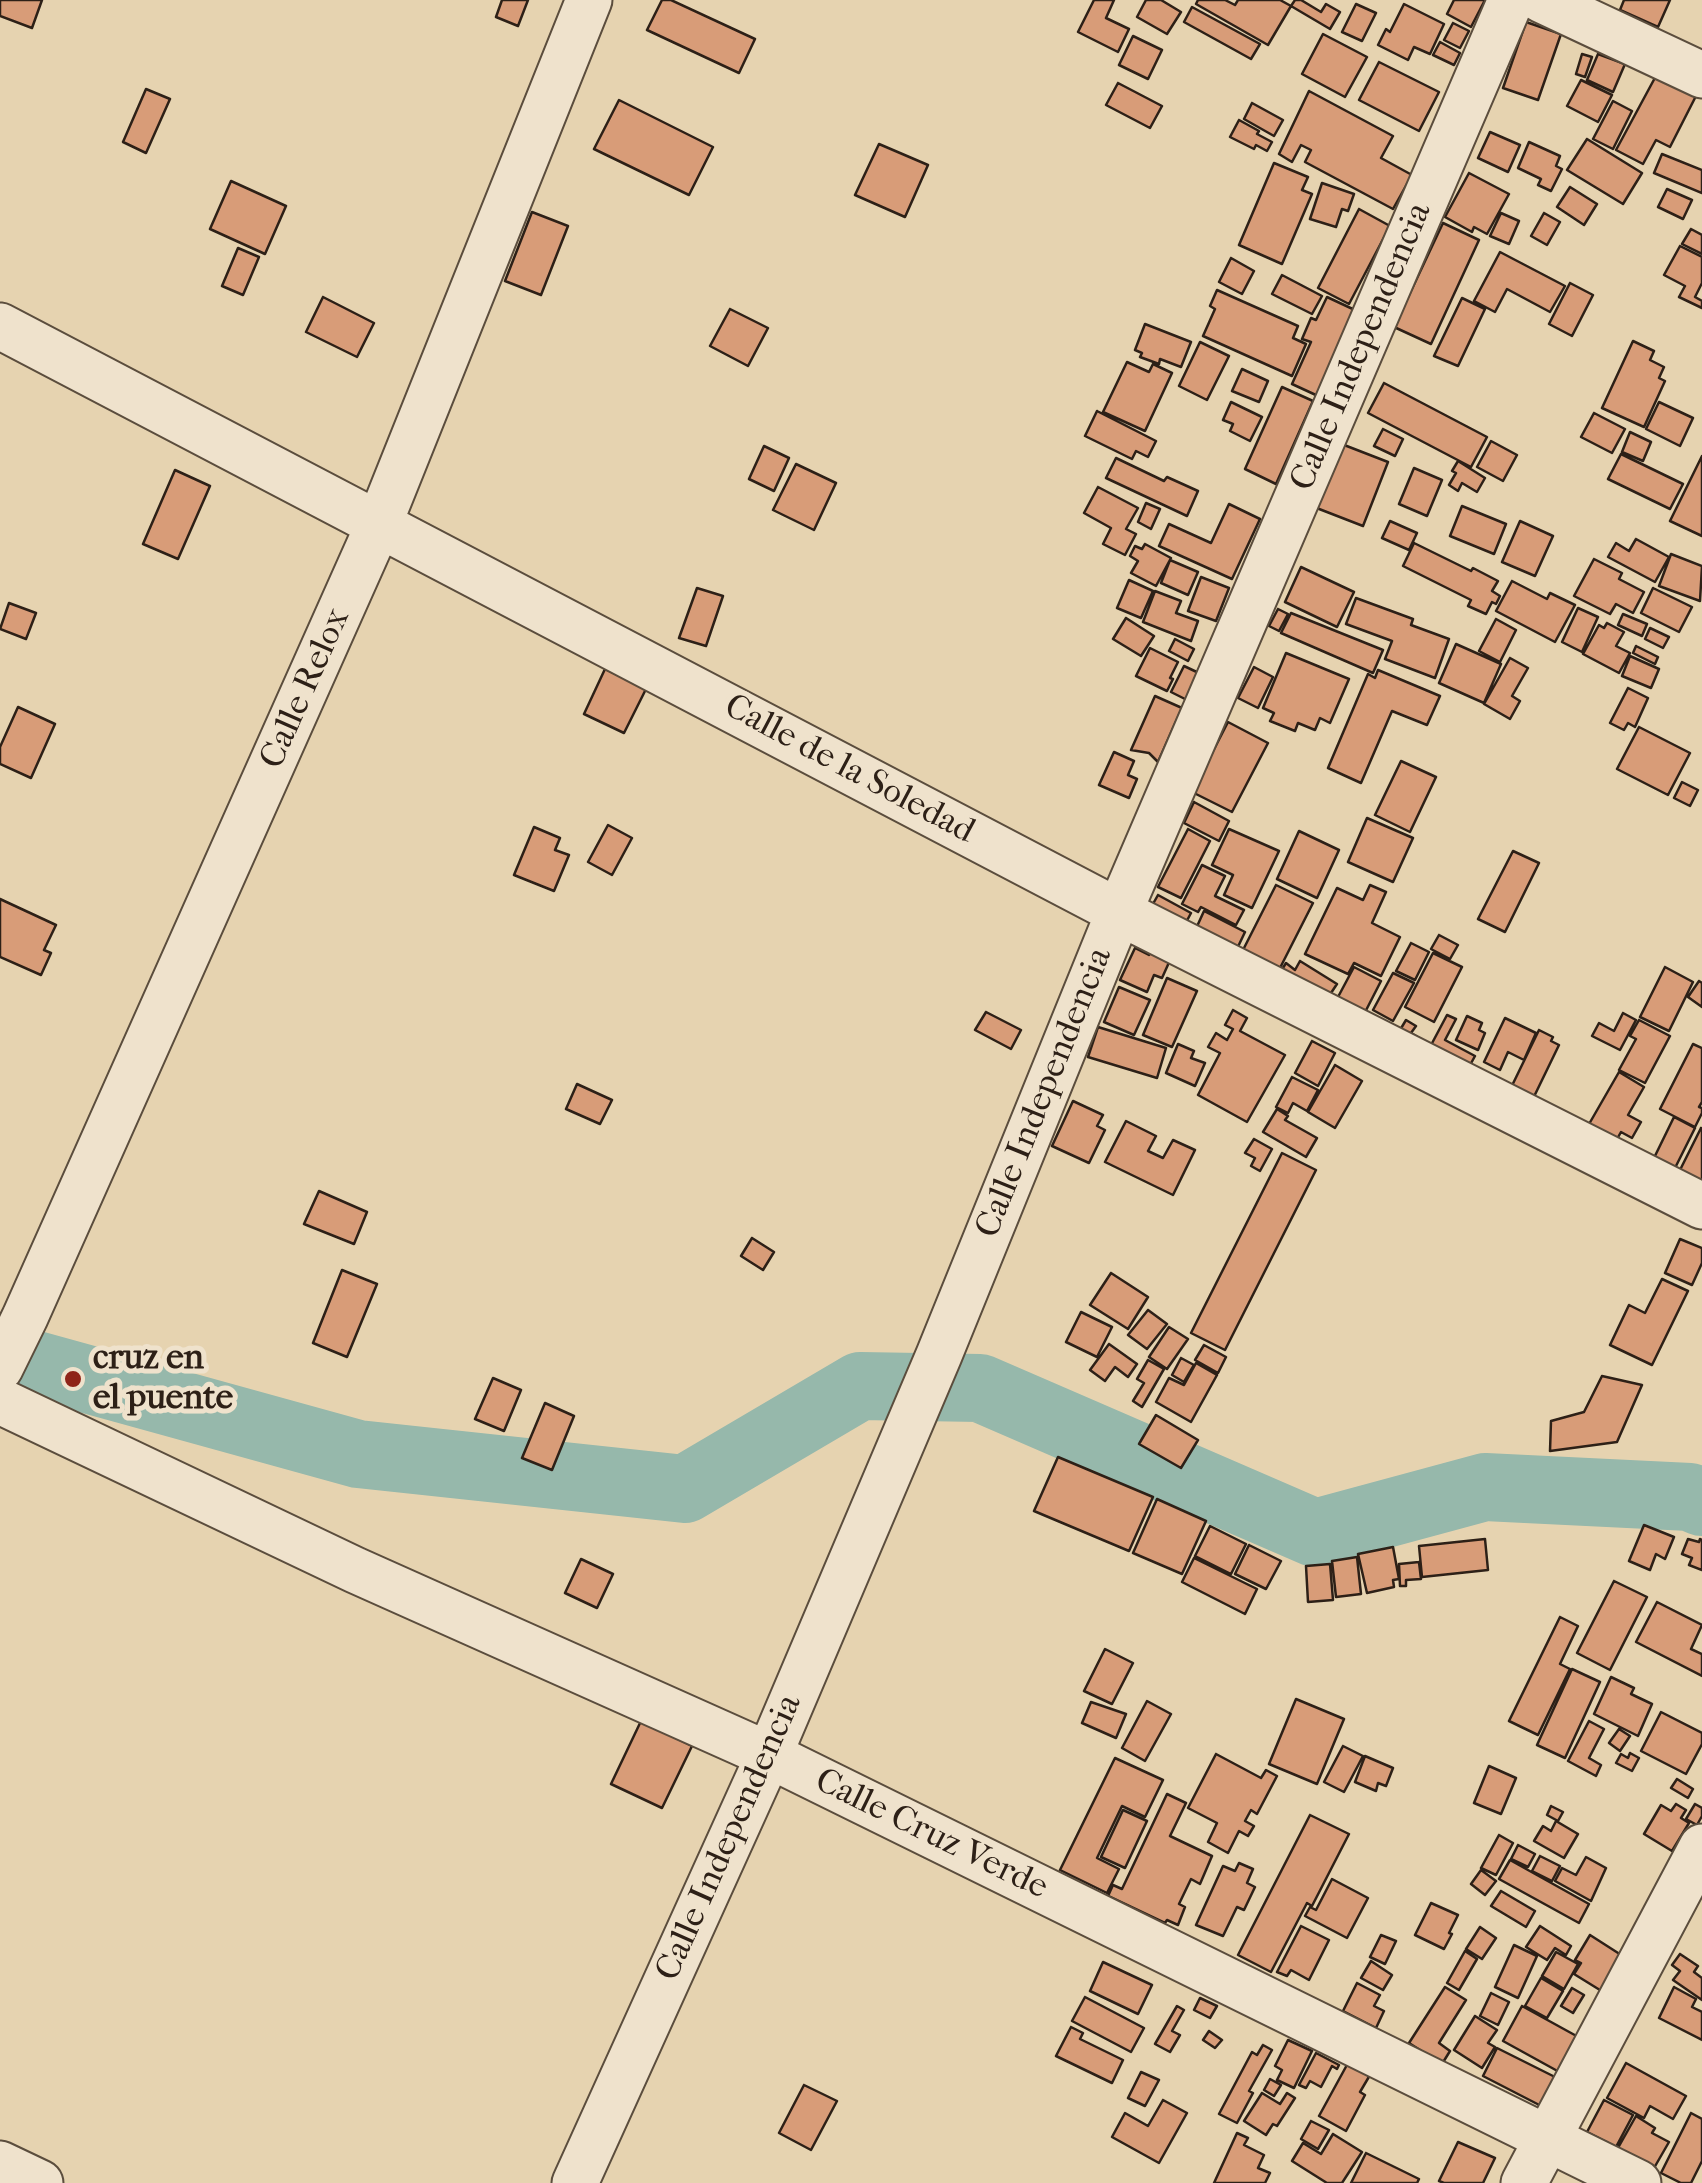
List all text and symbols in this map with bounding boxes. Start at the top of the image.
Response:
street label: Calle Independencia [1282,197,1442,497]
street label: Calle Relox [252,603,360,775]
street label: Calle de la Soledad [717,686,981,854]
street label: Calle Independencia [968,942,1122,1244]
place label: cruz en el puente [93,1338,233,1420]
marker: cruz en el puente [62,1368,84,1390]
street label: Calle Independencia [648,1688,812,1988]
street label: Calle Cruz Verde [808,1760,1054,1910]

